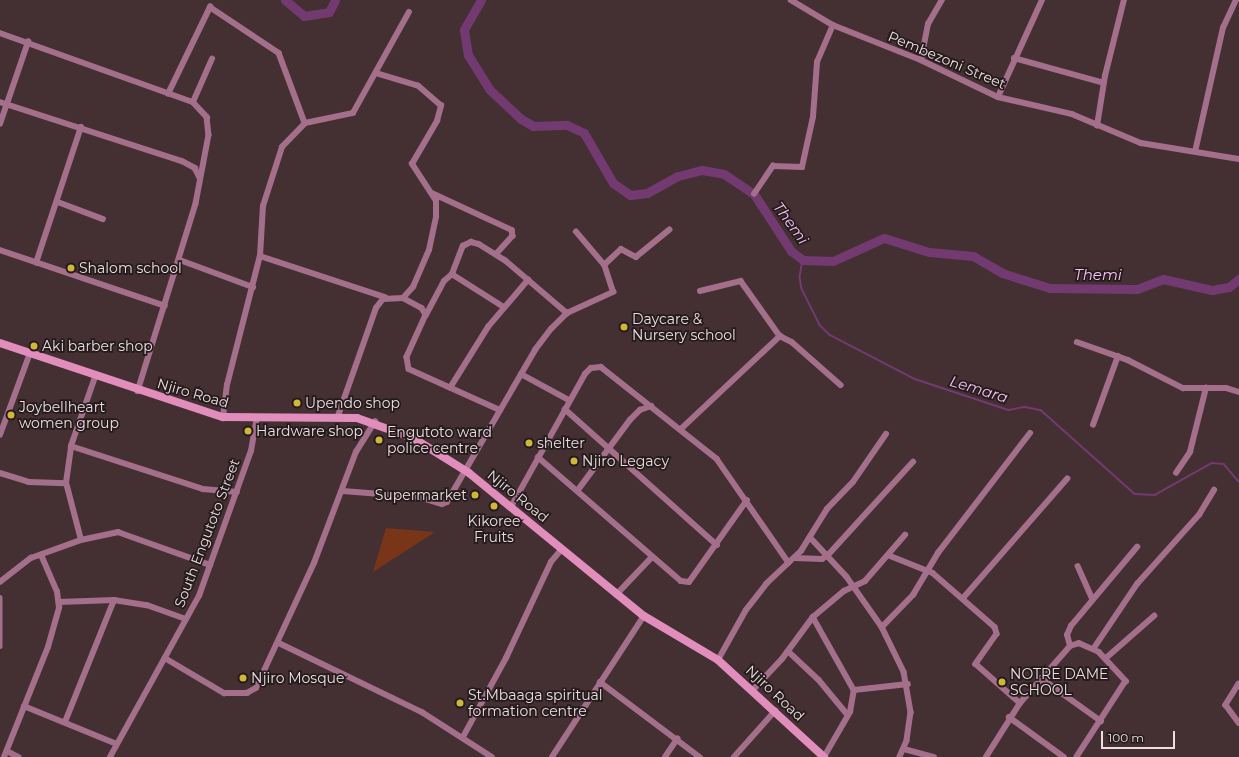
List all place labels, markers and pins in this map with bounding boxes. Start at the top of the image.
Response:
place label: Shalom school [79,260,182,276]
marker: Shalom school [66,263,76,273]
place label: Daycare & Nursery school [632,311,736,344]
marker: Daycare & Nursery school [619,322,629,332]
place label: Aki barber shop [42,338,153,354]
marker: Aki barber shop [29,341,39,351]
place label: Upendo shop [305,395,400,411]
marker: Upendo shop [292,398,302,408]
place label: Joybellheart women group [19,399,119,432]
marker: Joybellheart women group [6,410,16,420]
place label: Hardware shop [256,423,363,439]
place label: Engutoto ward police centre [387,424,492,456]
marker: Hardware shop [243,426,253,436]
marker: Engutoto ward police centre [374,435,384,445]
place label: shelter [537,435,585,451]
marker: shelter [524,438,534,448]
place label: Njiro Legacy [582,453,669,469]
marker: Njiro Legacy [569,456,579,466]
place label: Supermarket [375,487,467,503]
marker: Supermarket [470,490,480,500]
marker: Kikoree Fruits [489,501,499,511]
place label: Kikoree Fruits [468,513,520,546]
place label: NOTRE DAME SCHOOL [1010,666,1108,698]
place label: Njiro Mosque [251,670,344,686]
marker: Njiro Mosque [238,673,248,683]
marker: NOTRE DAME SCHOOL [997,677,1007,687]
place label: St.Mbaaga spiritual formation centre [468,687,603,720]
marker: St.Mbaaga spiritual formation centre [455,698,465,708]

